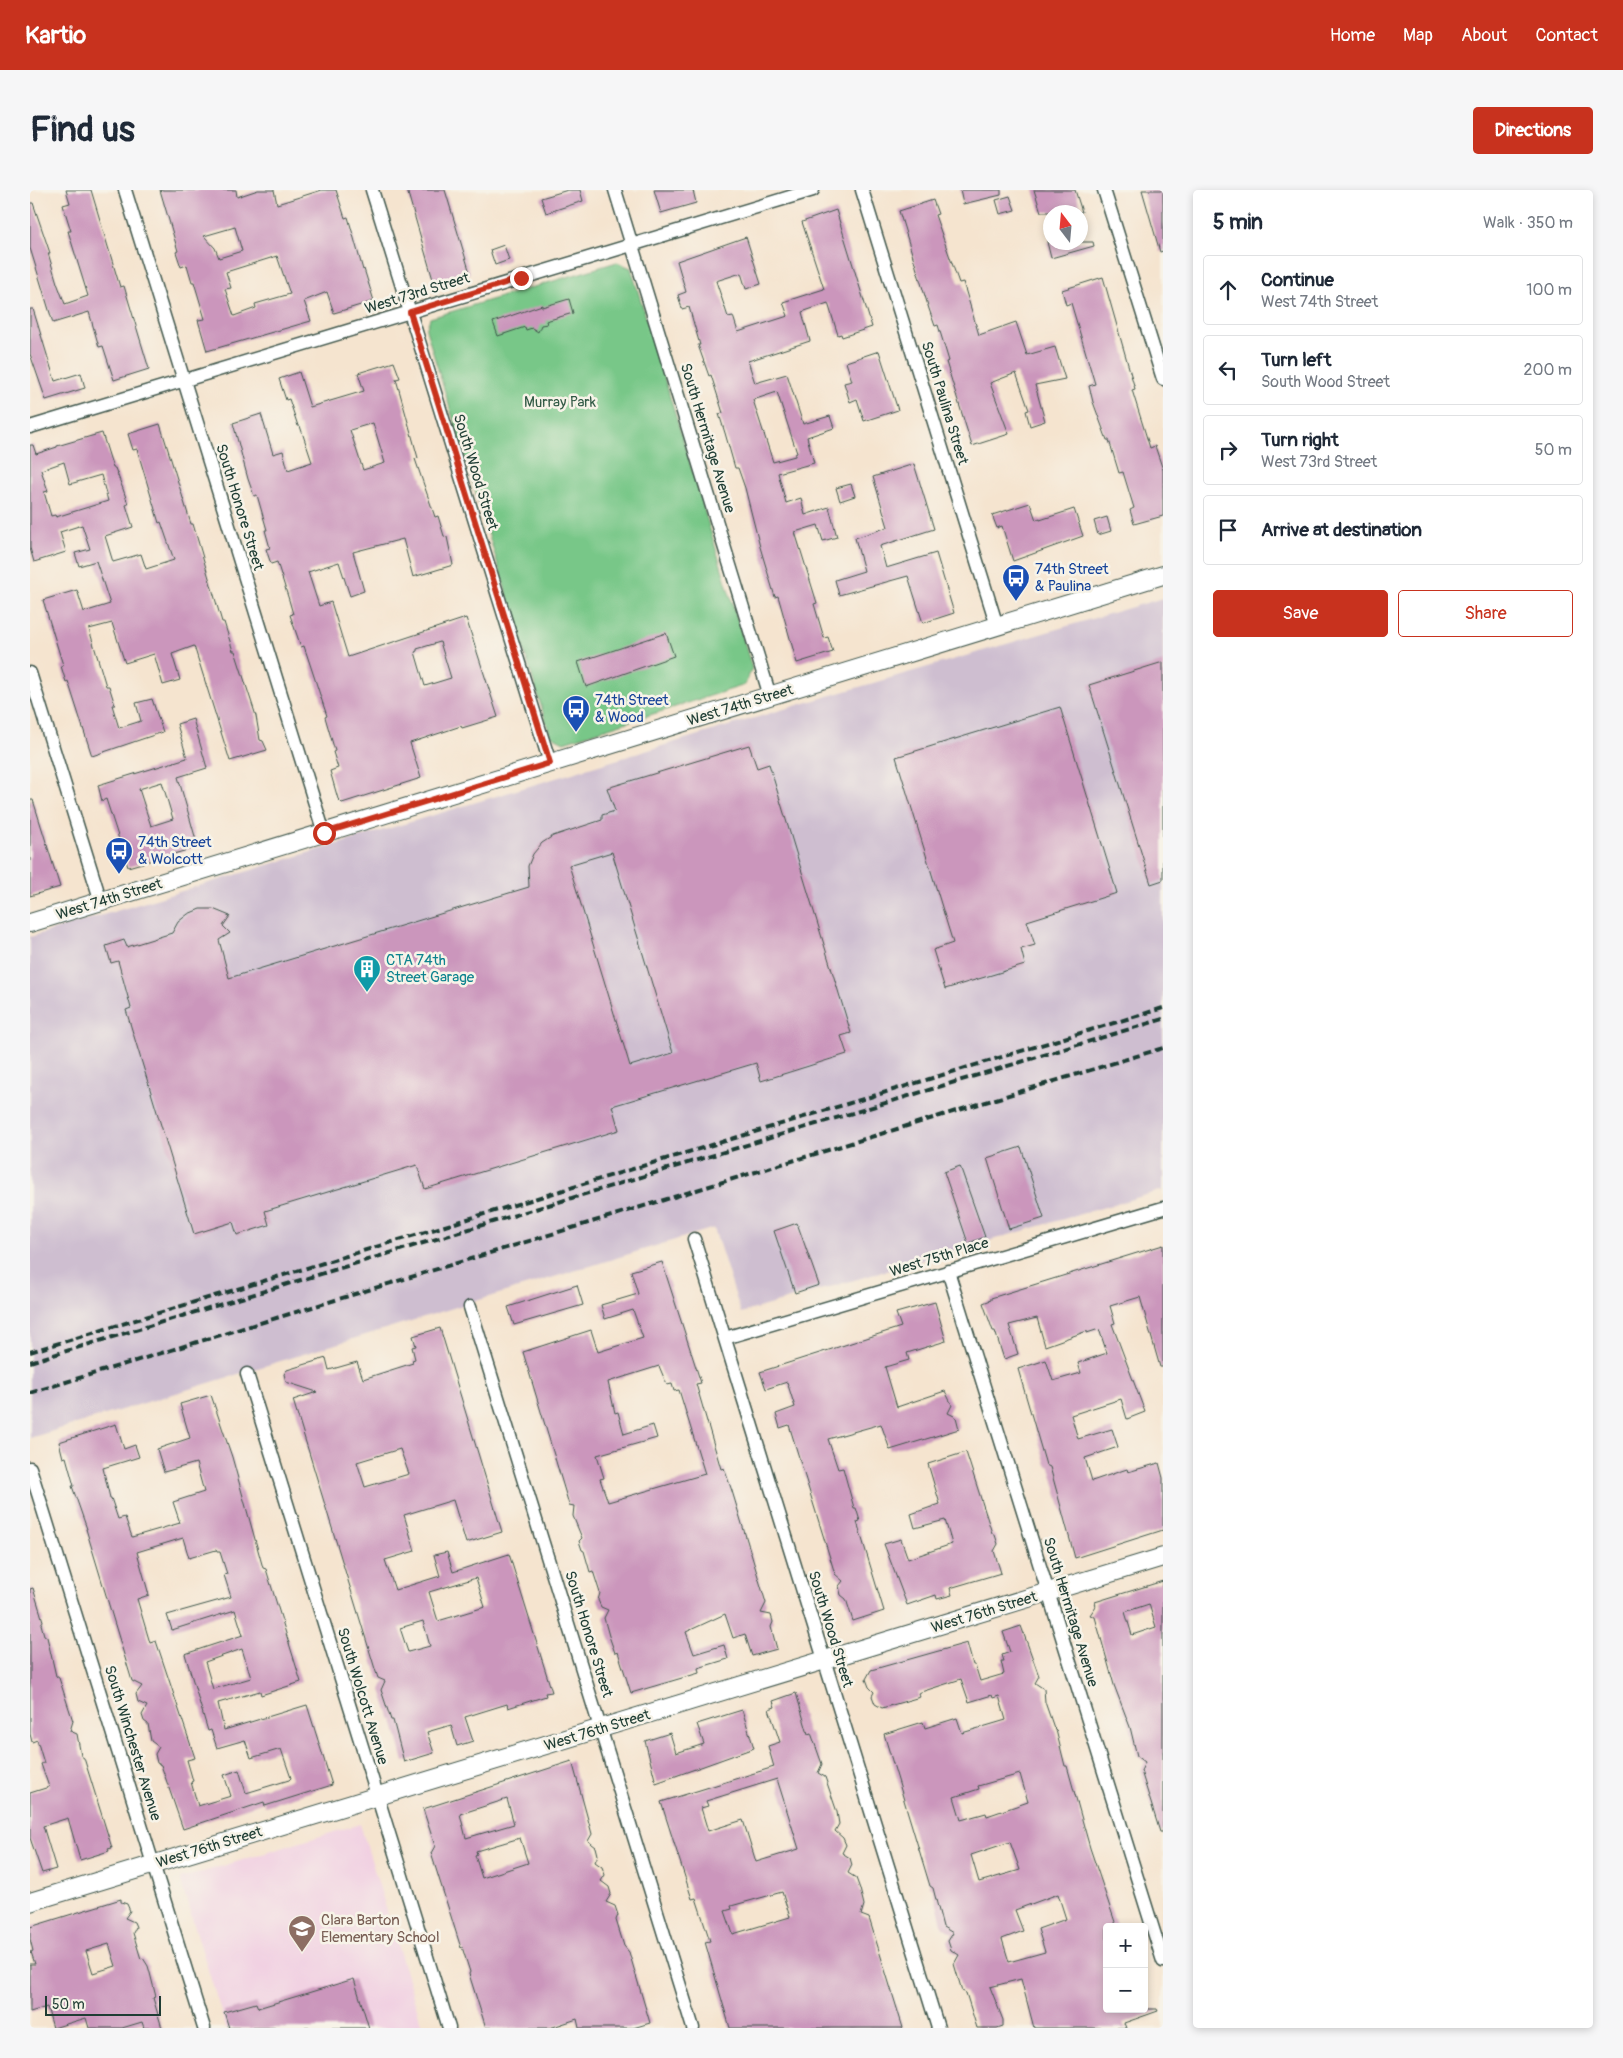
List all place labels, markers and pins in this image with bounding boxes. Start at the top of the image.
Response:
place label: 74th Street & Paulina [1035,560,1110,596]
bus stop icon: 74th Street & Paulina [1001,563,1031,602]
place label: 74th Street & Wood [595,691,670,727]
bus stop icon: 74th Street & Wood [561,694,591,733]
place label: 74th Street & Wolcott [138,833,213,869]
bus stop icon: 74th Street & Wolcott [104,836,134,875]
place label: CTA 74th Street Garage [386,951,475,987]
building icon: CTA 74th Street Garage [352,954,382,993]
place label: Clara Barton Elementary School [321,1911,440,1947]
school or university icon: Clara Barton Elementary School [287,1914,317,1953]

